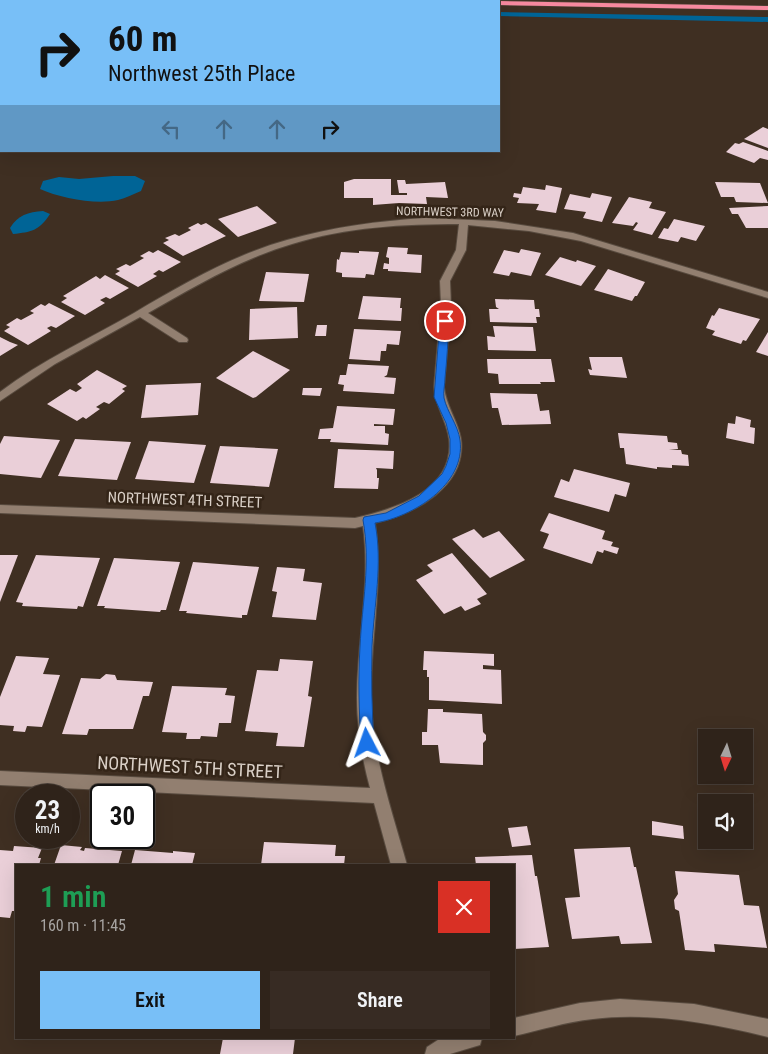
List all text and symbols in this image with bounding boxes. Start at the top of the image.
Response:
text: 60 m [108,19,177,60]
icon: right [25,20,90,85]
text: Northwest 25th Place [108,61,295,86]
icon: left [157,115,185,143]
icon: ahead [210,115,238,143]
icon: ahead [263,115,291,143]
icon: right [316,115,344,143]
street label: NORTHWEST 3RD WAY [396,204,505,220]
pin [424,300,466,342]
icon: arrive [431,307,459,335]
street label: NORTHWEST 4TH STREET [107,488,263,512]
position arrow [340,716,392,768]
north arrow [698,729,752,784]
map controls [698,729,753,849]
street label: NORTHWEST 5TH STREET [97,752,283,782]
speed limit sign: 30 [90,784,155,849]
button: sound [698,794,753,849]
text: 23 [35,796,60,825]
text: km/h [35,822,60,836]
text: 1 min [40,879,106,914]
button: close [438,881,490,933]
text: 160 m · 11:45 [40,916,126,935]
button: Exit [40,971,260,1029]
button: Share [270,971,490,1029]

